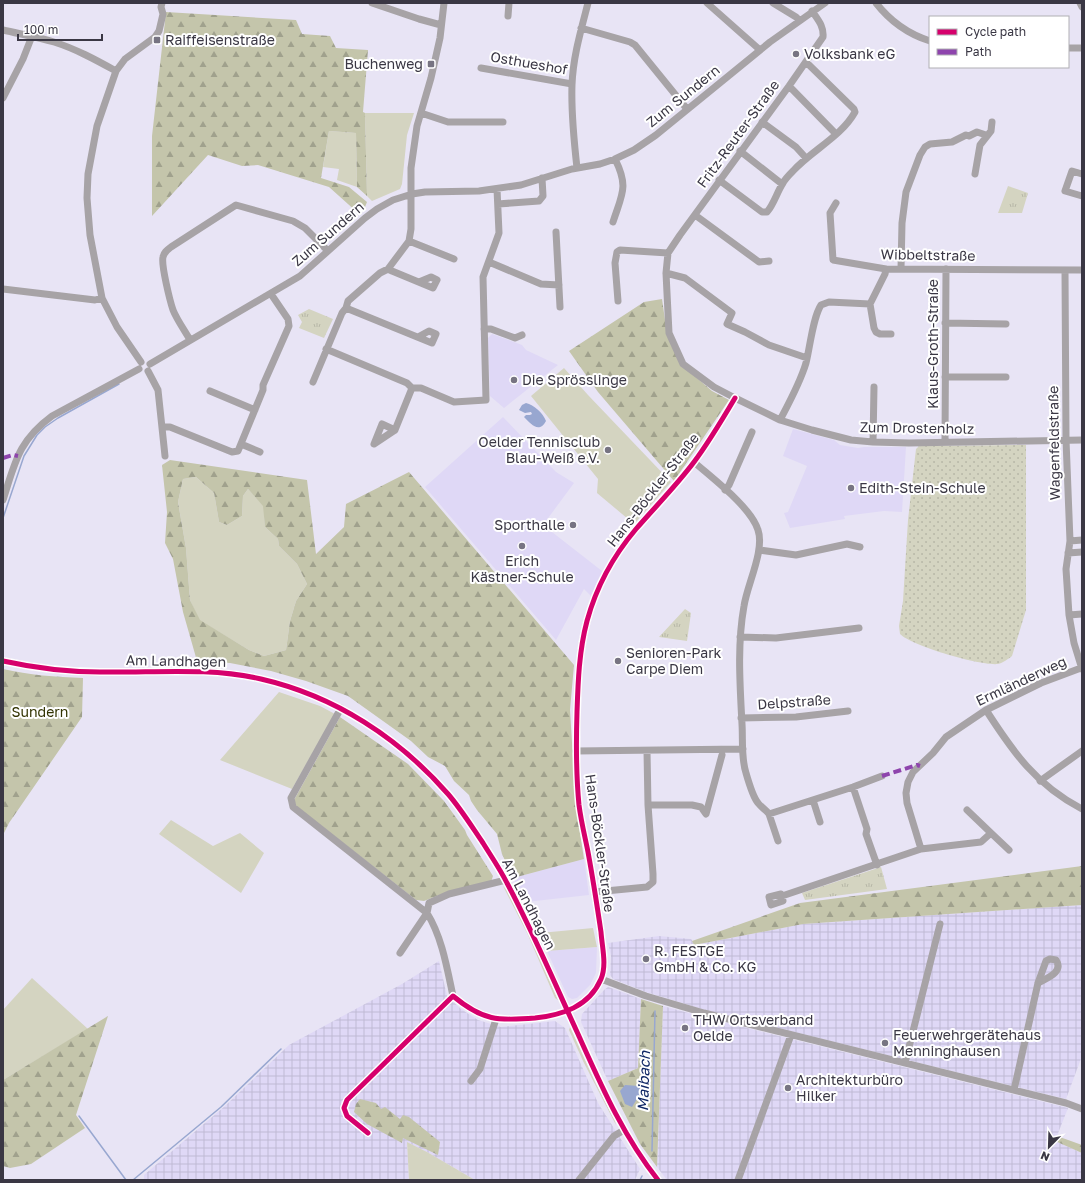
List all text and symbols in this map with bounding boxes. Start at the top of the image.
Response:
scale bar [18,16,102,42]
legend [929,16,1069,68]
text: 100 m [24,22,58,37]
text: Cycle path [965,24,1026,39]
place label: Raiffeisenstraße [165,31,275,48]
marker: Raiffeisenstraße [152,35,162,45]
text: Path [965,44,992,59]
place label: Volksbank eG [804,45,895,62]
street label: Osthueshof [489,47,569,78]
marker: Volksbank eG [791,49,801,59]
place label: Buchenweg [344,55,423,72]
marker: Buchenweg [426,59,436,69]
street label: Zum Sundern [643,61,723,130]
street label: Fritz-Reuter-Straße [693,77,782,191]
street label: Zum Sundern [288,198,367,269]
street label: Wibbeltstraße [880,245,976,264]
street label: Klaus-Groth-Straße [924,279,941,409]
place label: Die Sprösslinge [522,371,627,388]
marker: Die Sprösslinge [509,375,519,385]
street label: Wagenfeldstraße [1044,386,1063,500]
street label: Zum Drostenholz [860,418,974,437]
street label: Hans-Böckler-Straße [603,430,702,550]
place label: Oelder Tennisclub Blau-Weiß e.V. [478,433,600,466]
marker: Oelder Tennisclub Blau-Weiß e.V. [603,445,613,455]
place label: Edith-Stein-Schule [859,479,986,496]
marker: Edith-Stein-Schule [846,483,856,493]
place label: Sporthalle [494,516,565,533]
marker: Sporthalle [568,520,578,530]
marker: Erich Kästner-Schule [517,541,527,551]
place label: Erich Kästner-Schule [470,552,574,585]
place label: Senioren-Park Carpe Diem [626,644,722,677]
street label: Am Landhagen [126,651,226,670]
street label: Ermländerweg [973,652,1069,709]
marker: Senioren-Park Carpe Diem [613,656,623,666]
street label: Delpstraße [757,690,831,713]
park label: Sundern [12,703,68,720]
street label: Hans-Böckler-Straße [582,773,619,913]
street label: Am Landhagen [499,855,560,952]
place label: R. FESTGE GmbH & Co. KG [654,942,757,975]
marker: R. FESTGE GmbH & Co. KG [641,954,651,964]
place label: THW Ortsverband Oelde [693,1011,813,1044]
marker: THW Ortsverband Oelde [680,1023,690,1033]
place label: Feuerwehrgerätehaus Menninghausen [893,1026,1041,1059]
marker: Feuerwehrgerätehaus Menninghausen [880,1038,890,1048]
water label: Maibach [633,1050,653,1112]
place label: Architekturbüro Hilker [796,1071,903,1104]
marker: Architekturbüro Hilker [783,1083,793,1093]
north arrow [1029,1127,1069,1167]
text: N [1039,1149,1051,1164]

